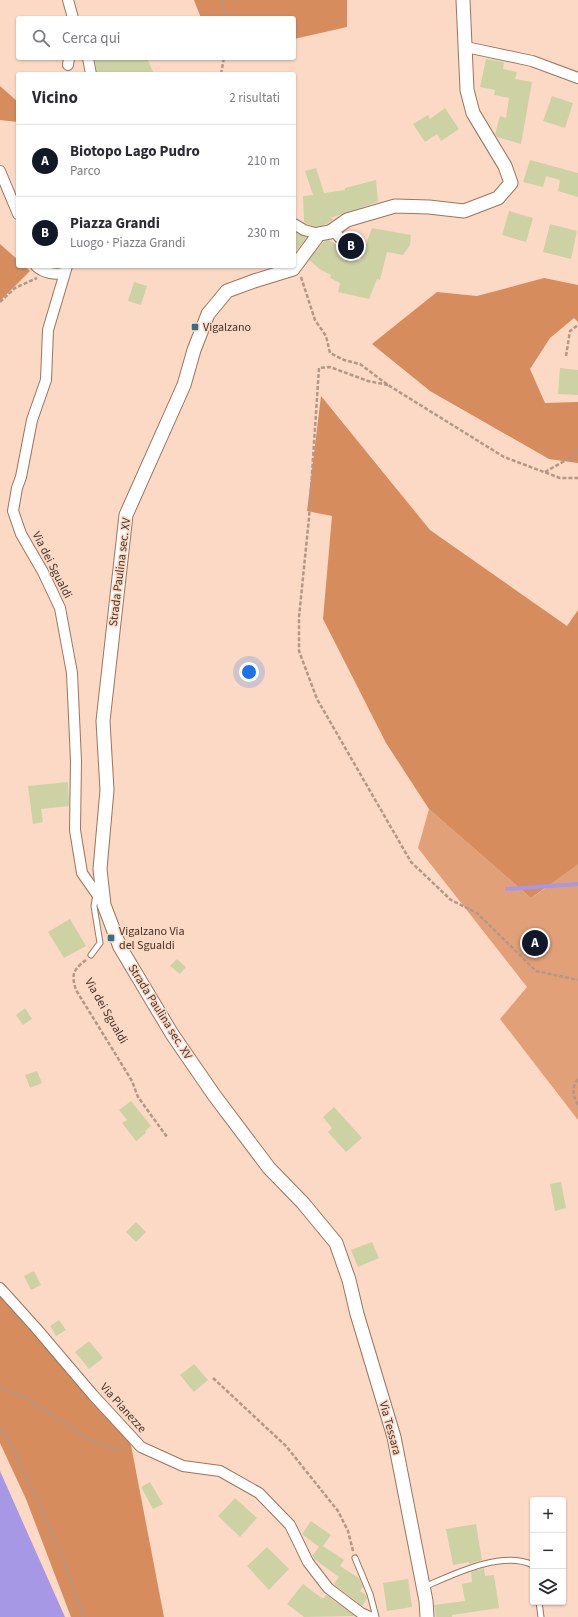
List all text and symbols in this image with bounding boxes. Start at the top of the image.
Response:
search box [16,16,296,60]
icon: search [30,27,52,49]
text: Cerca qui [62,28,121,49]
text: Vicino [32,86,78,110]
text: 2 risultati [229,89,280,107]
text: Biotopo Lago Pudro [70,141,200,162]
text: A [41,152,49,170]
text: 210 m [247,152,280,170]
text: Parco [70,162,100,180]
text: Piazza Grandi [70,213,160,234]
text: B [41,224,49,242]
text: 230 m [247,224,280,242]
pin: B [338,231,364,261]
text: Luogo · Piazza Grandi [70,234,185,252]
place label: Vigalzano [203,319,251,336]
marker: Vigalzano [190,322,200,332]
street label: Strada Paulina sec. XV [105,516,135,627]
street label: Via dei Sgualdi [28,529,76,602]
your location [239,662,259,682]
place label: Vigalzano Via del Sgualdi [119,923,185,954]
pin: A [522,928,548,958]
marker: Vigalzano Via del Sgualdi [106,933,116,943]
street label: Strada Paulina sec. XV [124,961,197,1064]
street label: Via dei Sgualdi [80,975,132,1047]
street label: Via Pianezze [96,1379,150,1437]
street label: Via Tessara [375,1399,405,1457]
map controls [530,1497,566,1605]
button: + [530,1497,566,1533]
button: − [530,1533,566,1569]
button: layers [530,1569,566,1605]

